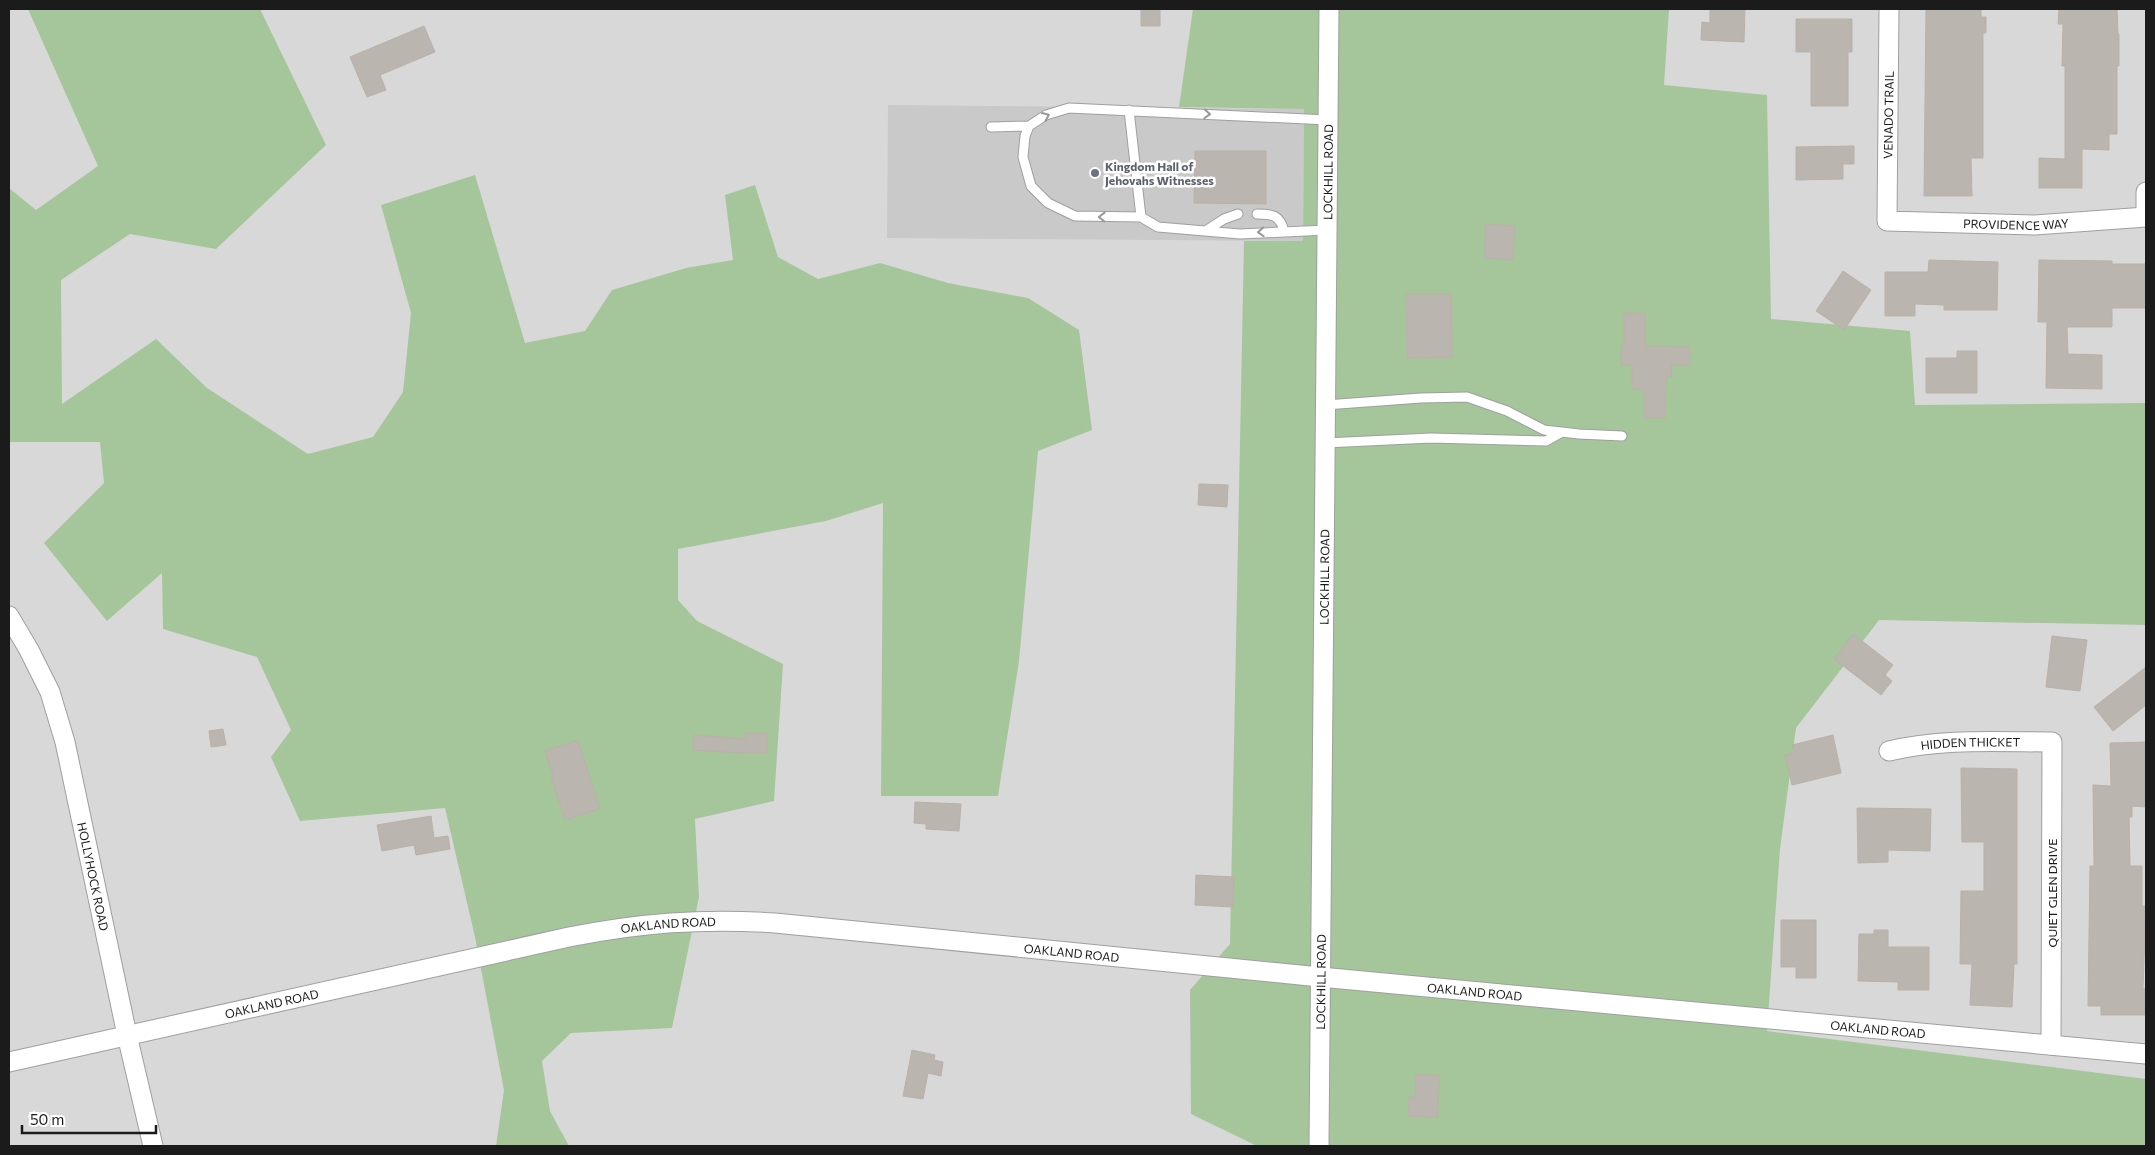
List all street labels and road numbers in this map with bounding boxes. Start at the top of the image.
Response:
street label: VENADO TRAIL [1880,71,1896,159]
street label: LOCKHILL ROAD [1320,124,1335,220]
street label: PROVIDENCE WAY [1963,216,2069,232]
street label: LOCKHILL ROAD [1317,529,1331,625]
street label: HIDDEN THICKET [1920,734,2021,752]
street label: HOLLYHOCK ROAD [75,821,112,932]
street label: QUIET GLEN DRIVE [2045,839,2059,947]
street label: OAKLAND ROAD [620,914,716,935]
street label: LOCKHILL ROAD [1313,934,1328,1030]
street label: OAKLAND ROAD [1023,941,1120,964]
street label: OAKLAND ROAD [1427,980,1523,1003]
street label: OAKLAND ROAD [223,986,320,1021]
street label: OAKLAND ROAD [1830,1018,1926,1040]

